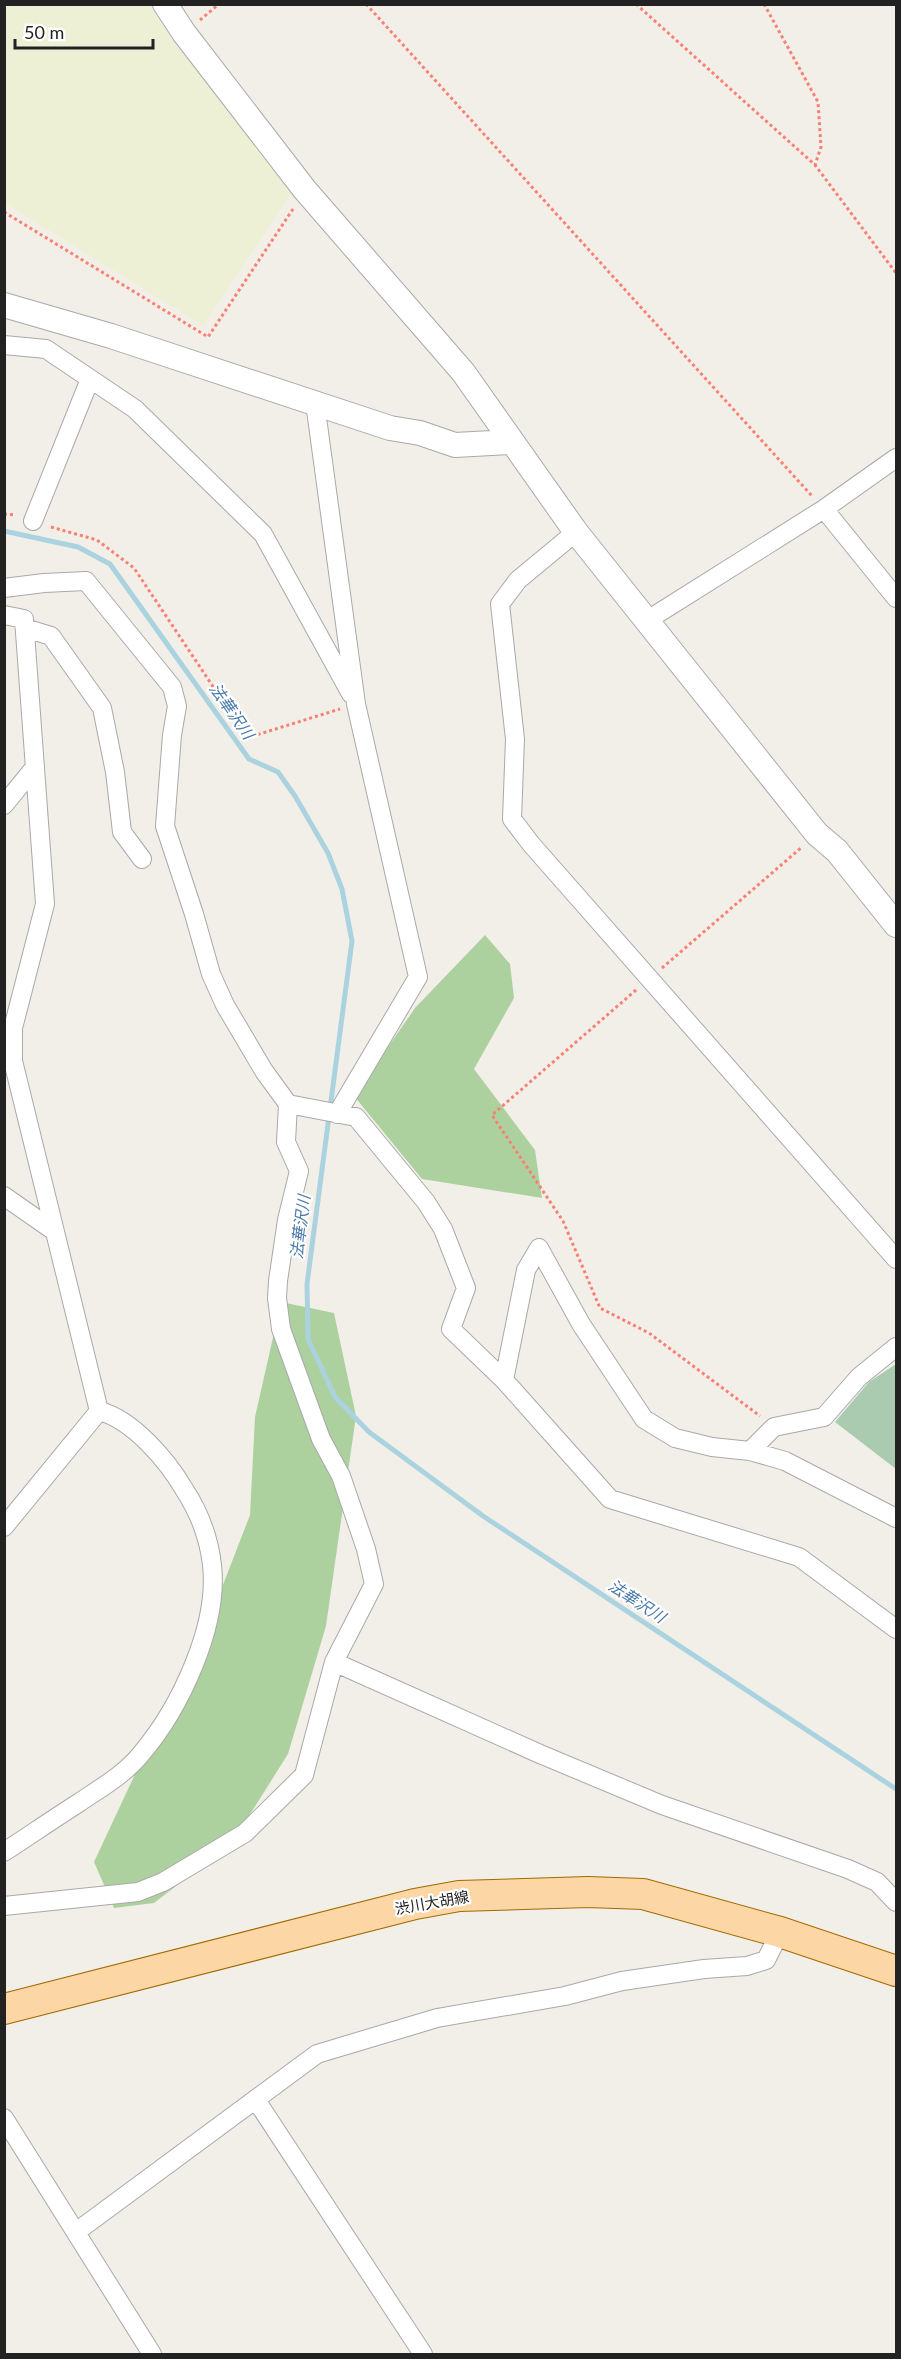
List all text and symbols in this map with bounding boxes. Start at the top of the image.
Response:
scale bar [15,12,153,50]
text: 50 m [24,21,64,43]
water label: 法華沢川 [206,679,260,744]
water label: 法華沢川 [286,1192,313,1260]
water label: 法華沢川 [605,1575,671,1627]
street label: 渋川大胡線 [393,1887,470,1917]

